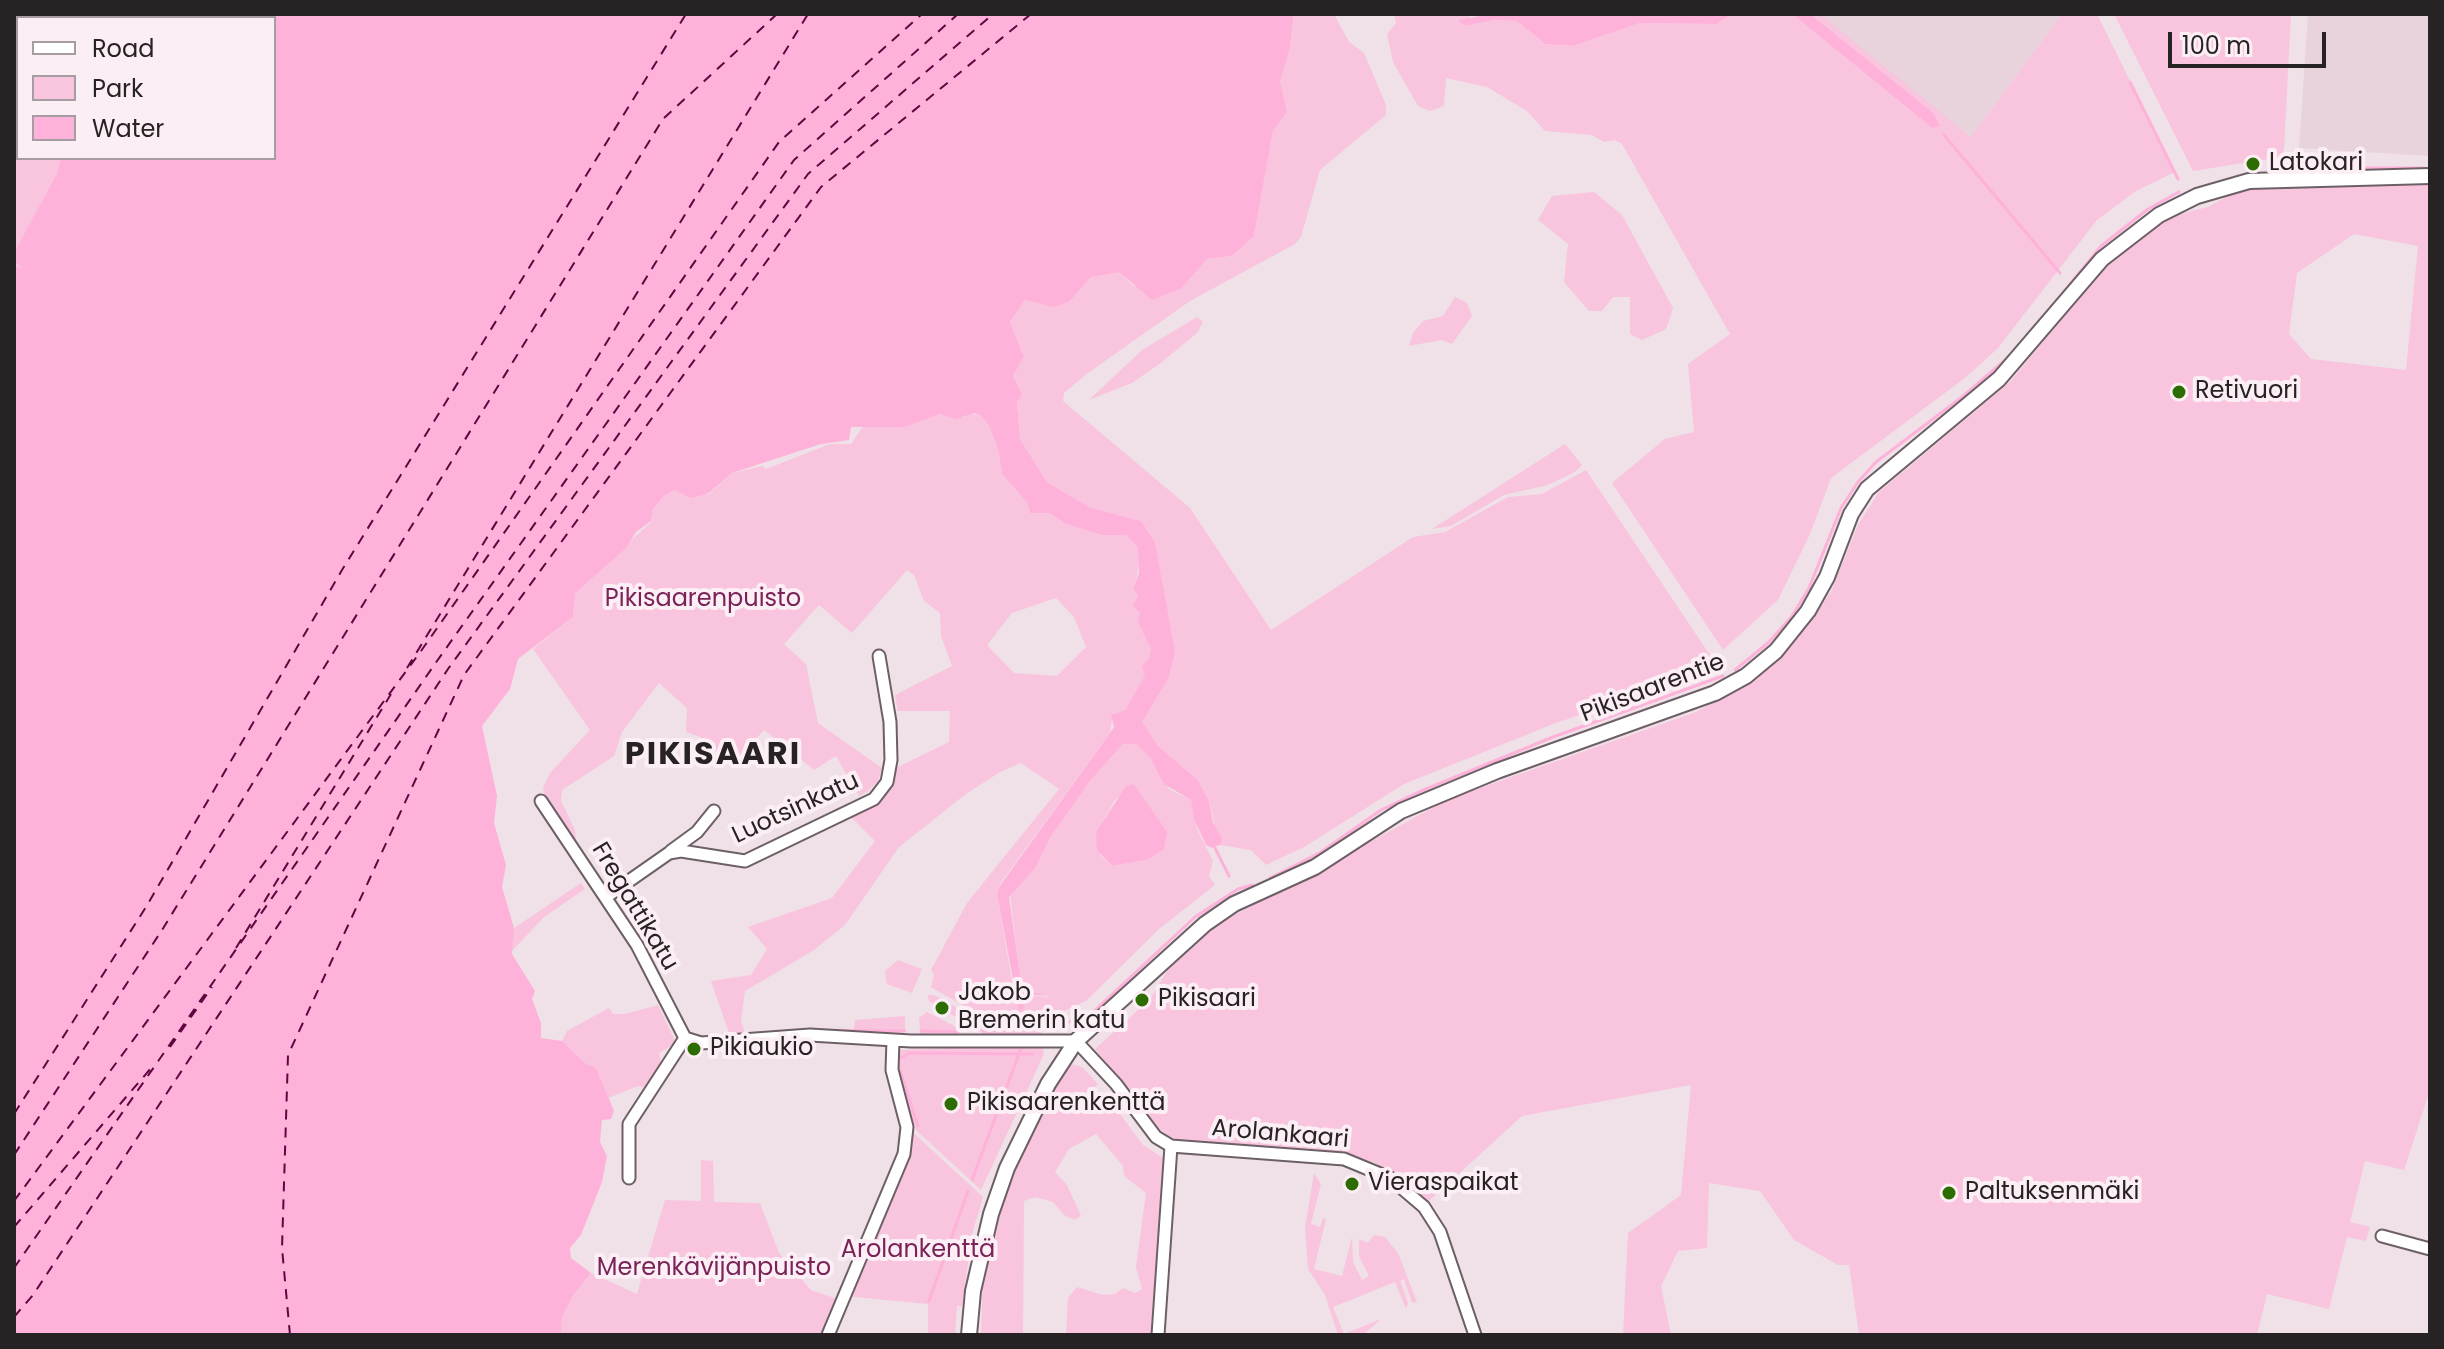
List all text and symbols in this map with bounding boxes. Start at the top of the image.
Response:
legend [16,16,276,160]
scale bar [2172,16,2330,66]
text: 100 m [2182,29,2251,62]
text: Road [92,32,154,65]
text: Park [92,72,143,105]
text: Water [92,112,164,145]
place label: Latokari [2269,150,2363,178]
marker: Latokari [2244,155,2262,173]
place label: Retivuori [2195,378,2298,406]
marker: Retivuori [2170,383,2188,401]
park label: Pikisaarenpuisto [605,586,801,614]
street label: Pikisaarentie [1577,648,1729,730]
district label: PIKISAARI [625,737,801,775]
street label: Luotsinkatu [728,767,864,851]
street label: Fregattikatu [584,838,684,976]
place label: Jakob Bremerin katu [958,980,1125,1036]
place label: Pikisaari [1158,986,1256,1014]
marker: Pikisaari [1133,991,1151,1009]
marker: Jakob Bremerin katu [933,999,951,1017]
place label: Pikiaukio [710,1035,813,1063]
marker: Pikiaukio [685,1040,703,1058]
place label: Pikisaarenkenttä [967,1090,1166,1118]
marker: Pikisaarenkenttä [942,1095,960,1113]
street label: Arolankaari [1210,1115,1350,1155]
place label: Vieraspaikat [1368,1170,1518,1198]
marker: Vieraspaikat [1343,1175,1361,1193]
place label: Paltuksenmäki [1965,1179,2139,1207]
marker: Paltuksenmäki [1940,1184,1958,1202]
park label: Arolankenttä [841,1237,995,1265]
park label: Merenkävijänpuisto [597,1255,831,1283]

